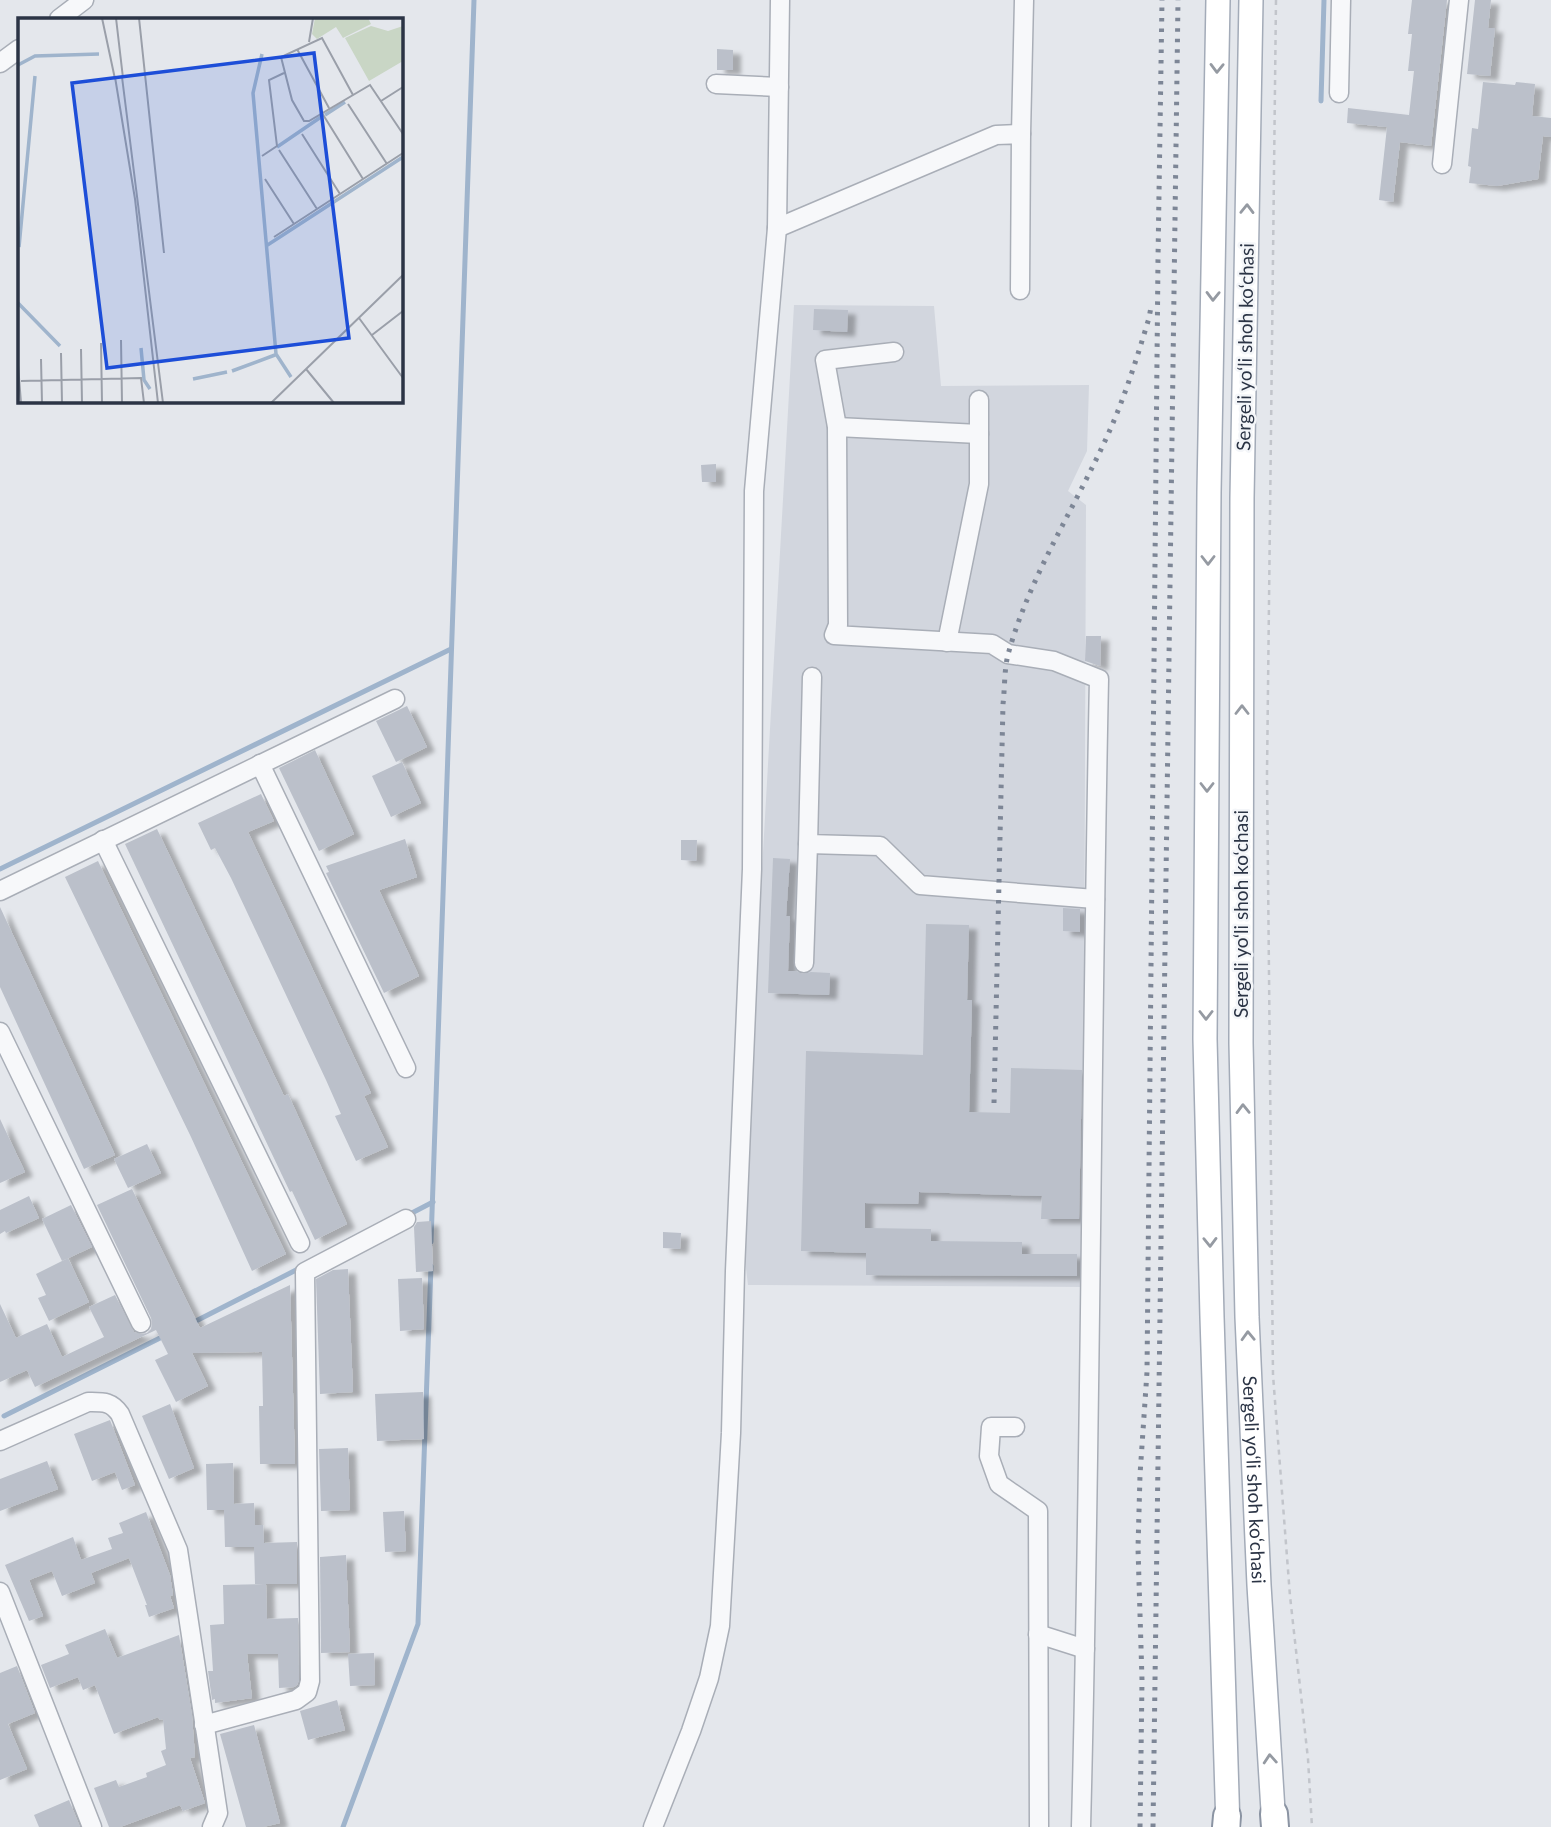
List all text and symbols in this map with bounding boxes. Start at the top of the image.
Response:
inset map [18,18,402,402]
one-way arrow [1209,63,1225,74]
one-way arrow [1239,203,1255,214]
street label: Sergeli yo‘li shoh ko‘chasi [1231,243,1258,451]
one-way arrow [1205,290,1220,301]
one-way arrow [1201,555,1216,566]
one-way arrow [1234,704,1250,714]
one-way arrow [1199,783,1215,793]
street label: Sergeli yo‘li shoh ko‘chasi [1229,810,1252,1018]
one-way arrow [1198,1010,1213,1021]
one-way arrow [1235,1103,1250,1114]
one-way arrow [1202,1237,1218,1248]
one-way arrow [1240,1330,1255,1341]
street label: Sergeli yo‘li shoh ko‘chasi [1239,1375,1271,1584]
one-way arrow [1263,1753,1278,1764]

